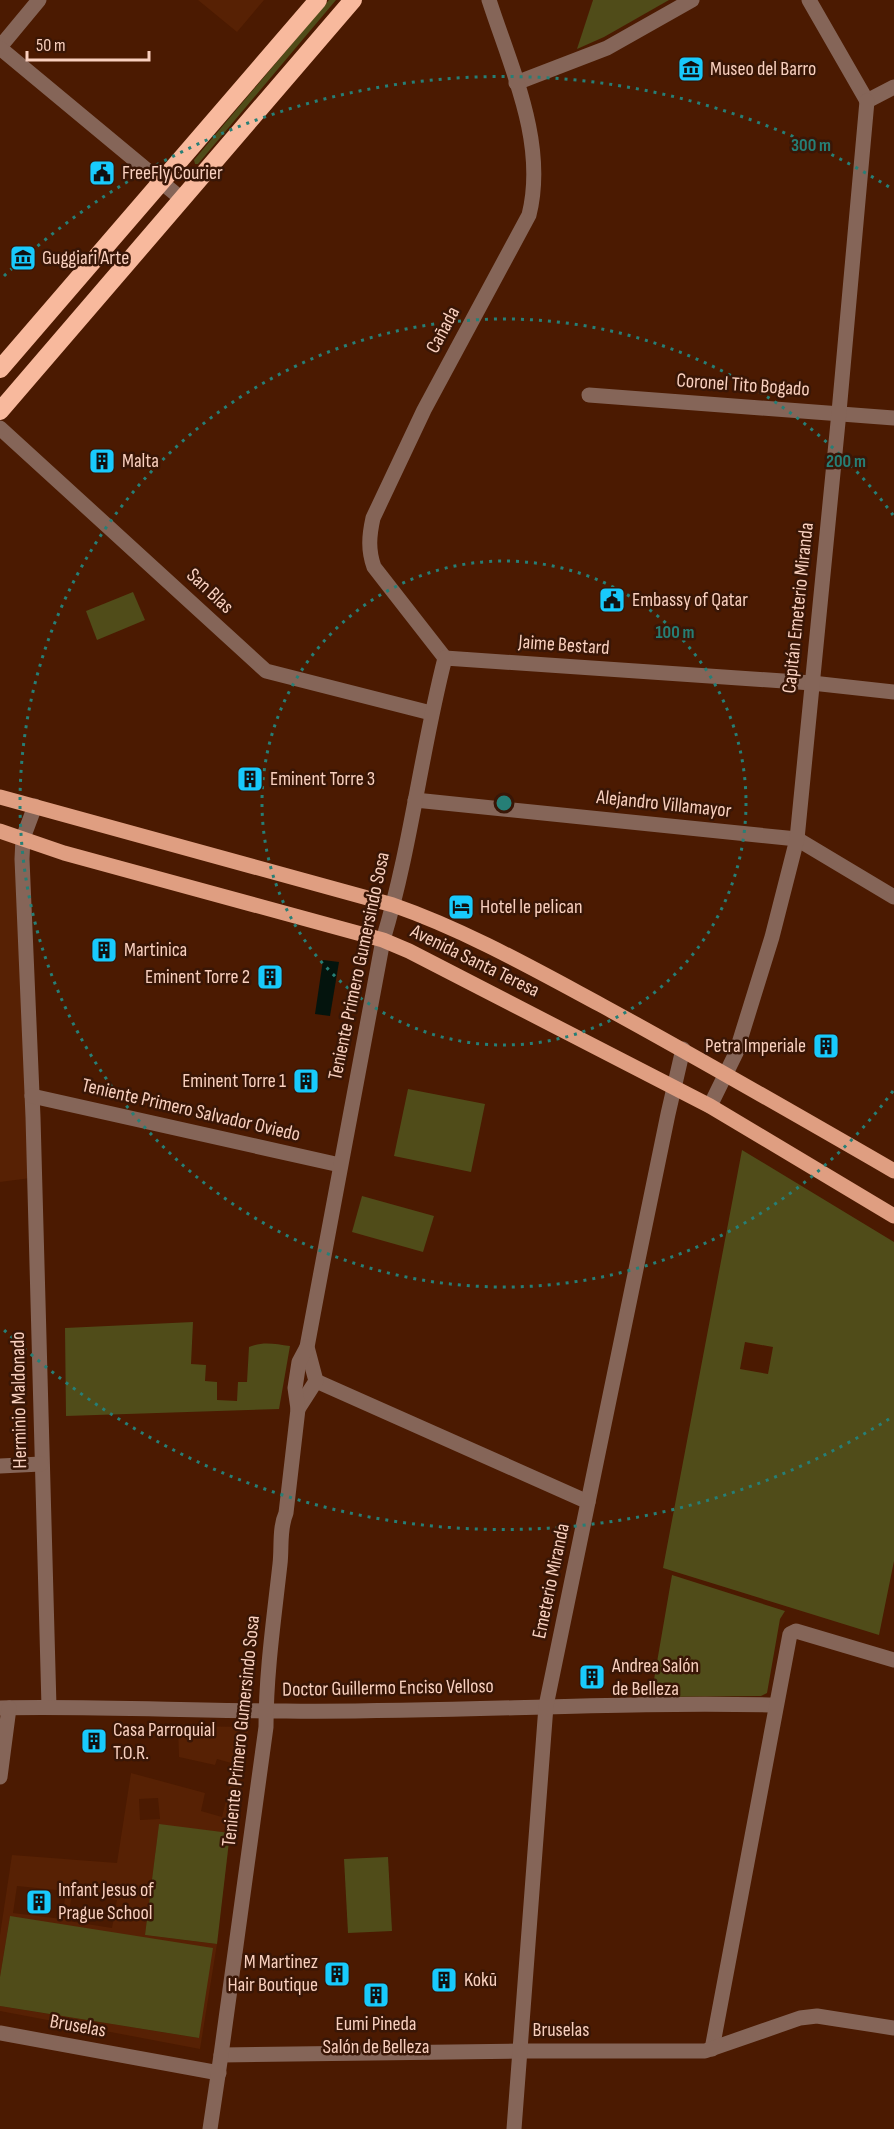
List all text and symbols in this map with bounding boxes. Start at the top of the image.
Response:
scale bar [27,24,148,62]
text: 50 m [36,35,66,56]
museum icon: Museo del Barro [676,54,706,84]
place label: Museo del Barro [710,57,816,81]
text: 300 m [791,135,831,156]
public building icon: FreeFly Courier [87,158,117,188]
place label: FreeFly Courier [122,161,223,185]
museum icon: Guggiari Arte [8,243,38,273]
place label: Guggiari Arte [42,246,129,270]
street label: Cañada [421,303,465,357]
street label: Coronel Tito Bogado [676,368,810,402]
building icon: Malta [87,446,117,476]
place label: Malta [122,449,159,473]
text: 200 m [826,451,866,472]
street label: Capitán Emeterio Miranda [777,521,819,695]
street label: San Blas [182,563,238,619]
public building icon: Embassy of Qatar [597,585,627,615]
place label: Embassy of Qatar [632,588,748,612]
text: 100 m [656,622,695,643]
street label: Jaime Bestard [517,630,610,660]
building icon: Eminent Torre 3 [235,764,265,794]
place label: Eminent Torre 3 [270,767,375,791]
street label: Alejandro Villamayor [594,785,733,823]
centre of rings [494,793,514,813]
street label: Teniente Primero Gumersindo Sosa [323,850,395,1082]
hotel icon: Hotel le pelican [446,892,476,922]
place label: Hotel le pelican [480,895,582,919]
street label: Avenida Santa Teresa [406,919,543,1003]
building icon: Martinica [89,935,119,965]
place label: Martinica [124,938,187,962]
building icon: Eminent Torre 2 [255,962,285,992]
place label: Eminent Torre 2 [145,965,250,989]
building icon: Petra Imperiale [811,1031,841,1061]
place label: Petra Imperiale [705,1034,806,1058]
building icon: Eminent Torre 1 [291,1066,321,1096]
place label: Eminent Torre 1 [182,1069,286,1093]
street label: Teniente Primero Salvador Oviedo [79,1073,303,1147]
street label: Herminio Maldonado [6,1331,32,1469]
street label: Emeterio Miranda [527,1521,575,1641]
street label: Teniente Primero Gumersindo Sosa [217,1614,265,1848]
place label: Andrea Salón de Belleza [611,1654,699,1701]
building icon: Andrea Salón de Belleza [577,1662,607,1692]
street label: Doctor Guillermo Enciso Velloso [282,1674,494,1702]
place label: Casa Parroquial T.O.R. [113,1718,215,1765]
building icon: Casa Parroquial T.O.R. [79,1726,109,1756]
place label: Infant Jesus of Prague School [58,1878,154,1925]
building icon: Infant Jesus of Prague School [24,1887,54,1917]
place label: M Martinez Hair Boutique [227,1950,318,1997]
building icon: M Martinez Hair Boutique [322,1959,352,1989]
building icon: Kokū [429,1965,459,1995]
place label: Kokū [464,1968,497,1992]
building icon: Eumi Pineda Salón de Belleza [361,1980,391,2010]
street label: Bruselas [48,2009,108,2043]
place label: Eumi Pineda Salón de Belleza [323,2012,429,2059]
street label: Bruselas [533,2018,589,2042]

